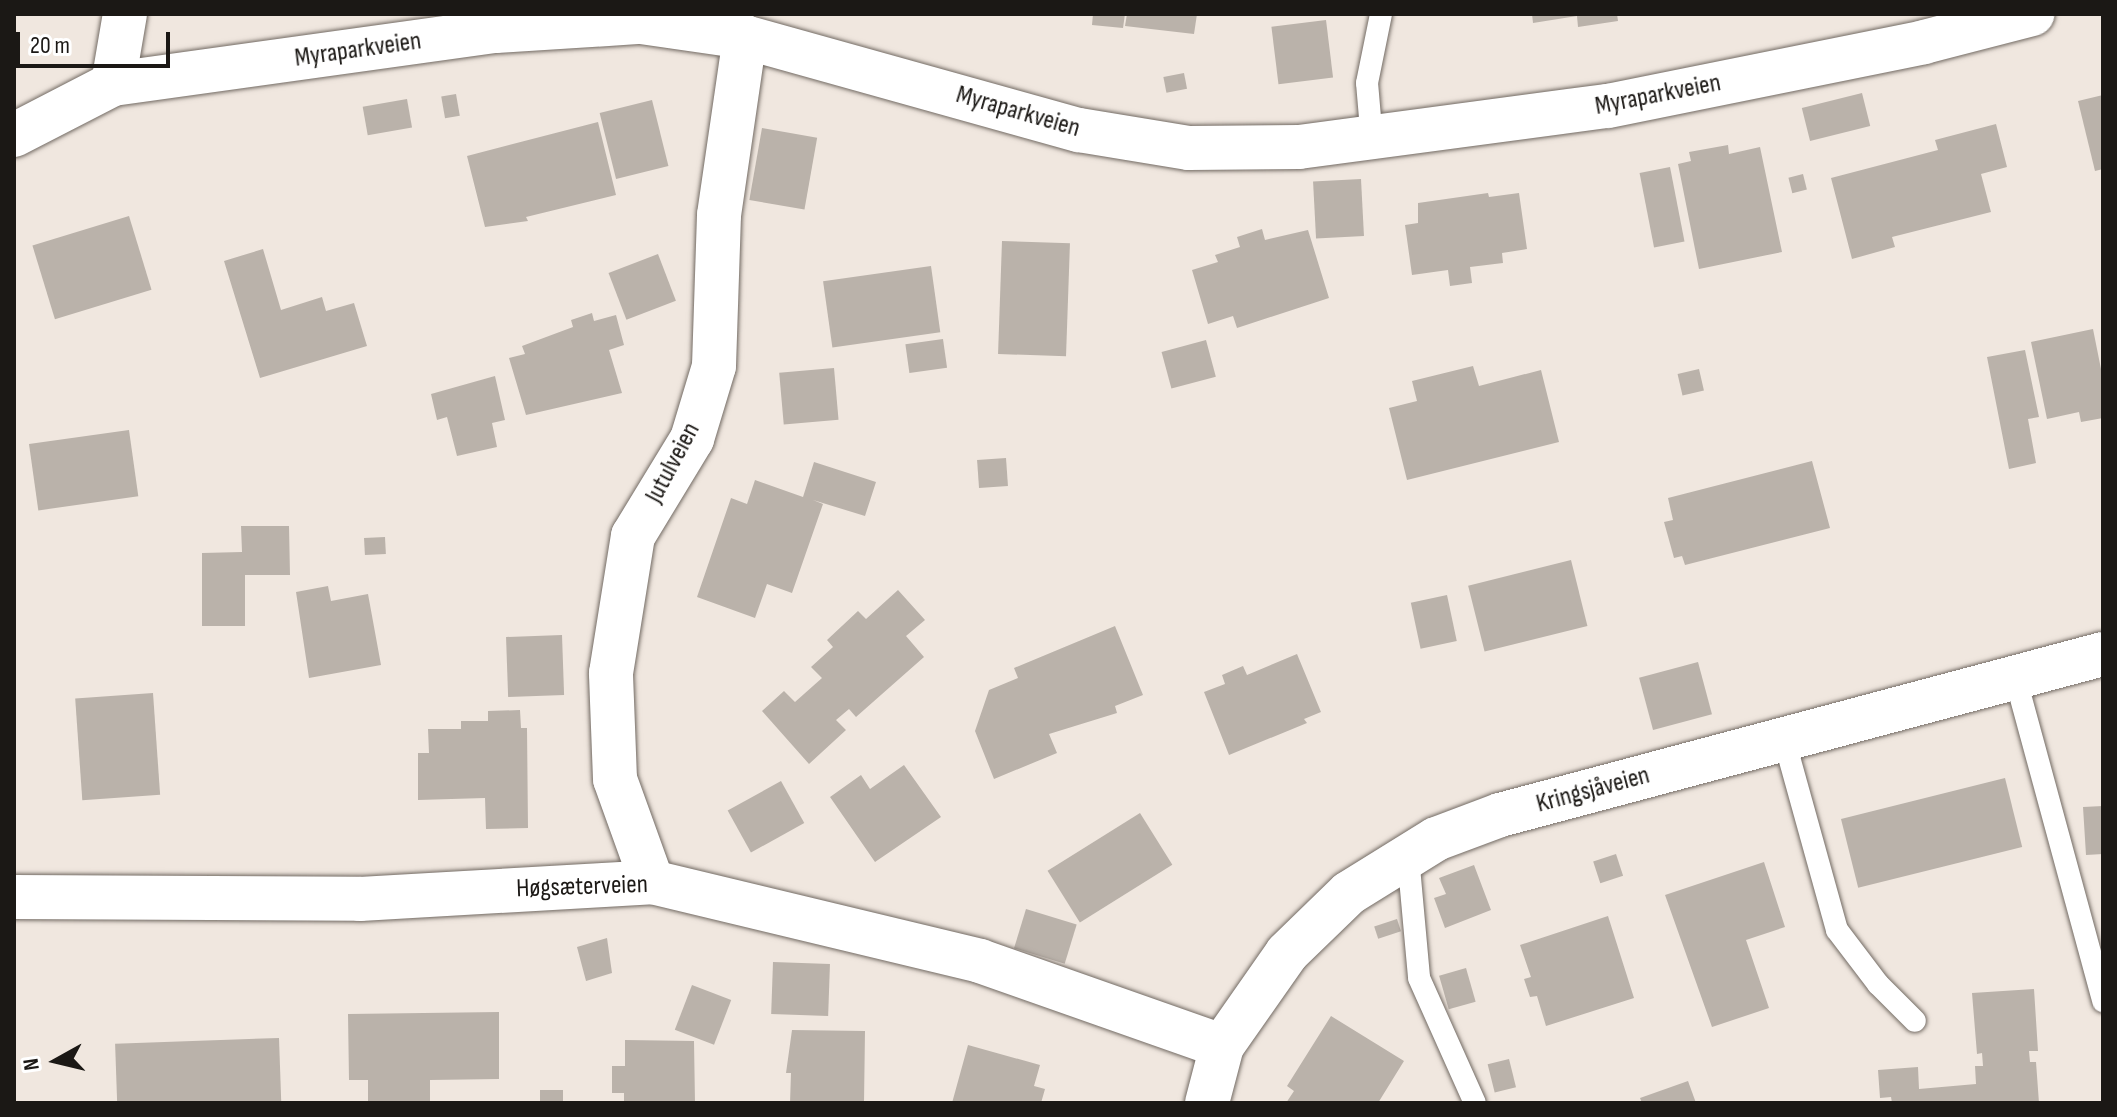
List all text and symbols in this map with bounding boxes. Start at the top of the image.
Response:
scale bar [20,16,174,66]
street label: Myraparkveien [293,26,423,74]
text: 20 m [30,31,70,60]
street label: Myraparkveien [1592,68,1724,122]
street label: Myraparkveien [952,79,1084,145]
street label: Jutulveien [639,417,707,509]
street label: Kringsjåveien [1533,760,1653,820]
street label: Høgsæterveien [516,869,648,905]
north arrow [16,1021,96,1101]
text: N [18,1057,46,1072]

